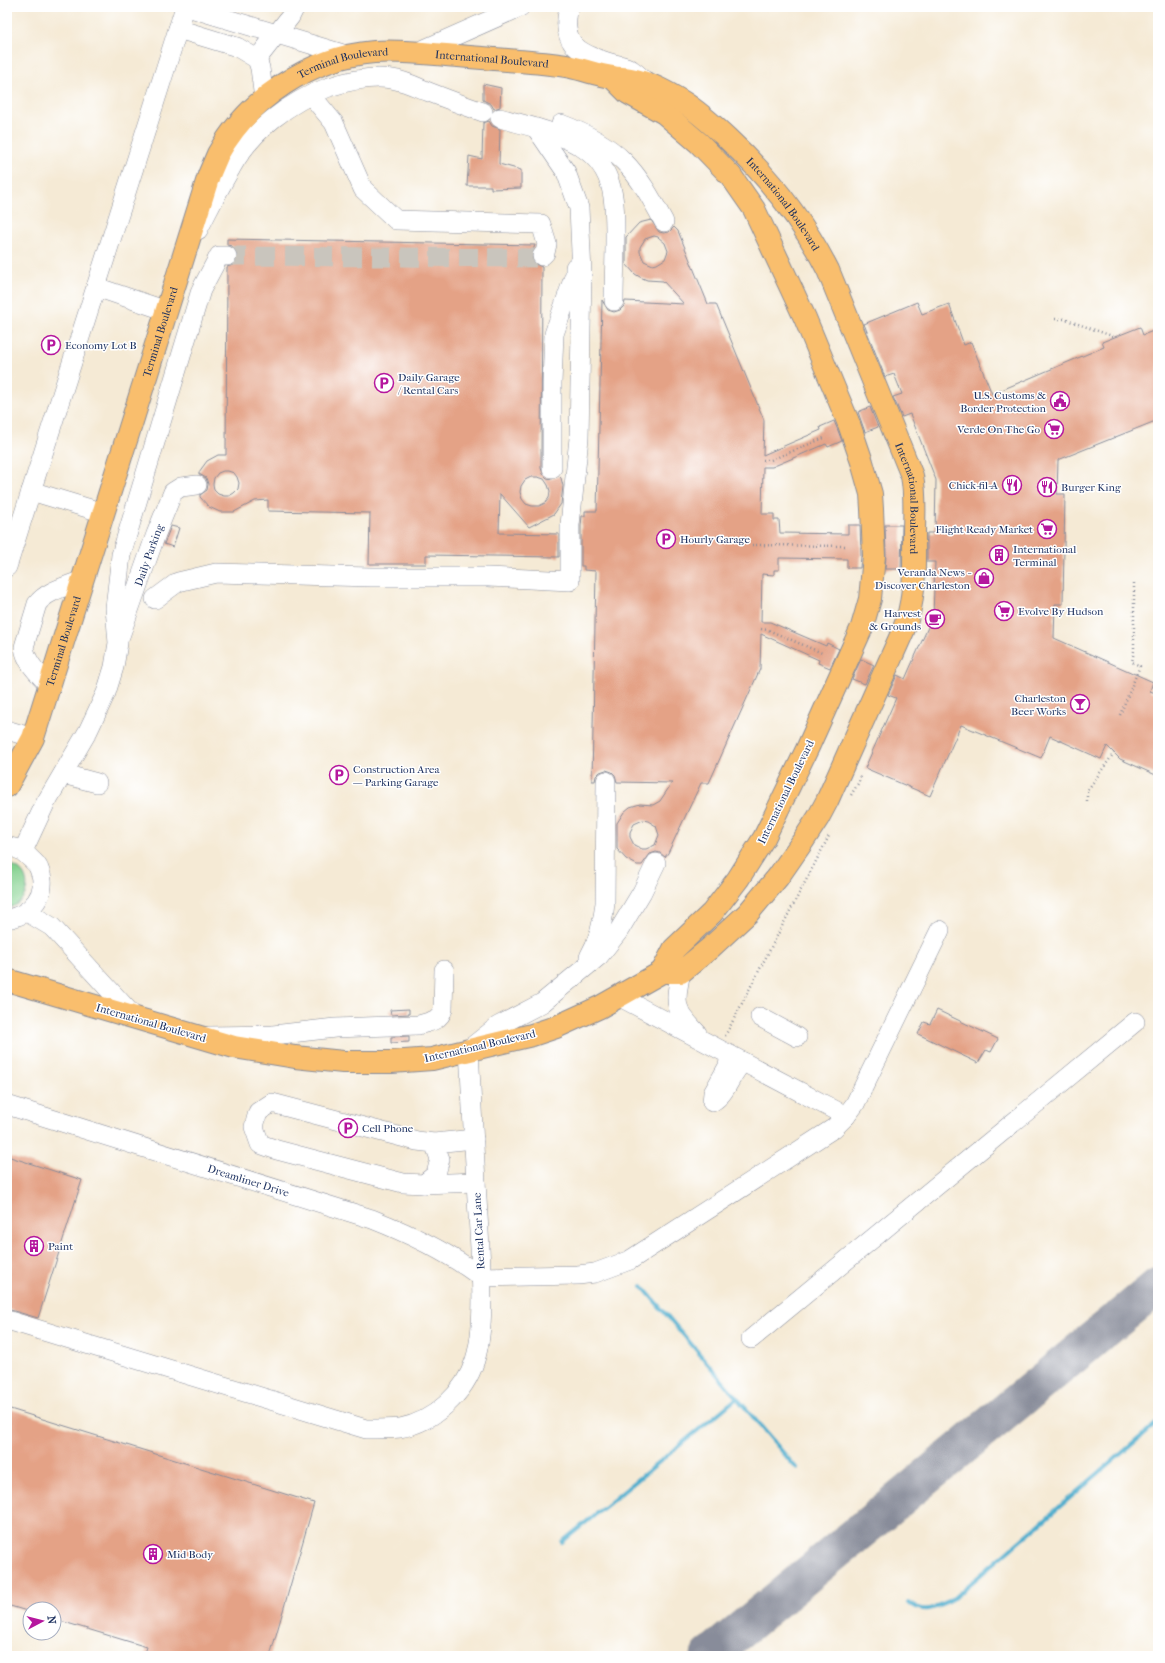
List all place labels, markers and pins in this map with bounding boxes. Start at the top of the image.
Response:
parking icon: Economy Lot B [40,334,62,356]
place label: Economy Lot B [65,339,137,352]
place label: Daily Garage / Rental Cars [397,371,460,397]
parking icon: Daily Garage / Rental Cars [373,372,395,394]
place label: U.S. Customs & Border Protection [960,389,1047,415]
public building icon: U.S. Customs & Border Protection [1049,390,1071,412]
supermarket icon: Verde On The Go [1043,418,1065,440]
place label: Verde On The Go [956,423,1040,436]
restaurant icon: Chick-fil-A [1001,474,1023,496]
restaurant icon: Burger King [1036,476,1058,498]
place label: Chick-fil-A [949,479,999,492]
place label: Burger King [1061,481,1121,494]
supermarket icon: Flight Ready Market [1036,518,1058,540]
place label: Flight Ready Market [935,523,1033,536]
parking icon: Hourly Garage [655,528,677,550]
place label: Hourly Garage [680,533,750,546]
place label: International Terminal [1013,543,1076,569]
building icon: International Terminal [988,544,1010,566]
place label: Veranda News - Discover Charleston [875,566,972,592]
shop icon: Veranda News - Discover Charleston [973,567,995,589]
supermarket icon: Evolve By Hudson [993,600,1015,622]
place label: Evolve By Hudson [1018,605,1104,618]
place label: Harvest & Grounds [869,607,921,633]
cafe icon: Harvest & Grounds [924,608,946,630]
place label: Charleston Beer Works [1011,692,1067,718]
bar icon: Charleston Beer Works [1069,693,1091,715]
place label: Construction Area — Parking Garage [353,763,441,789]
parking icon: Construction Area — Parking Garage [328,764,350,786]
parking icon: Cell Phone [337,1117,359,1139]
place label: Cell Phone [362,1122,414,1135]
building icon: Paint [23,1235,45,1257]
place label: Paint [48,1240,73,1253]
building icon: Mid Body [142,1543,164,1565]
place label: Mid Body [167,1548,214,1561]

